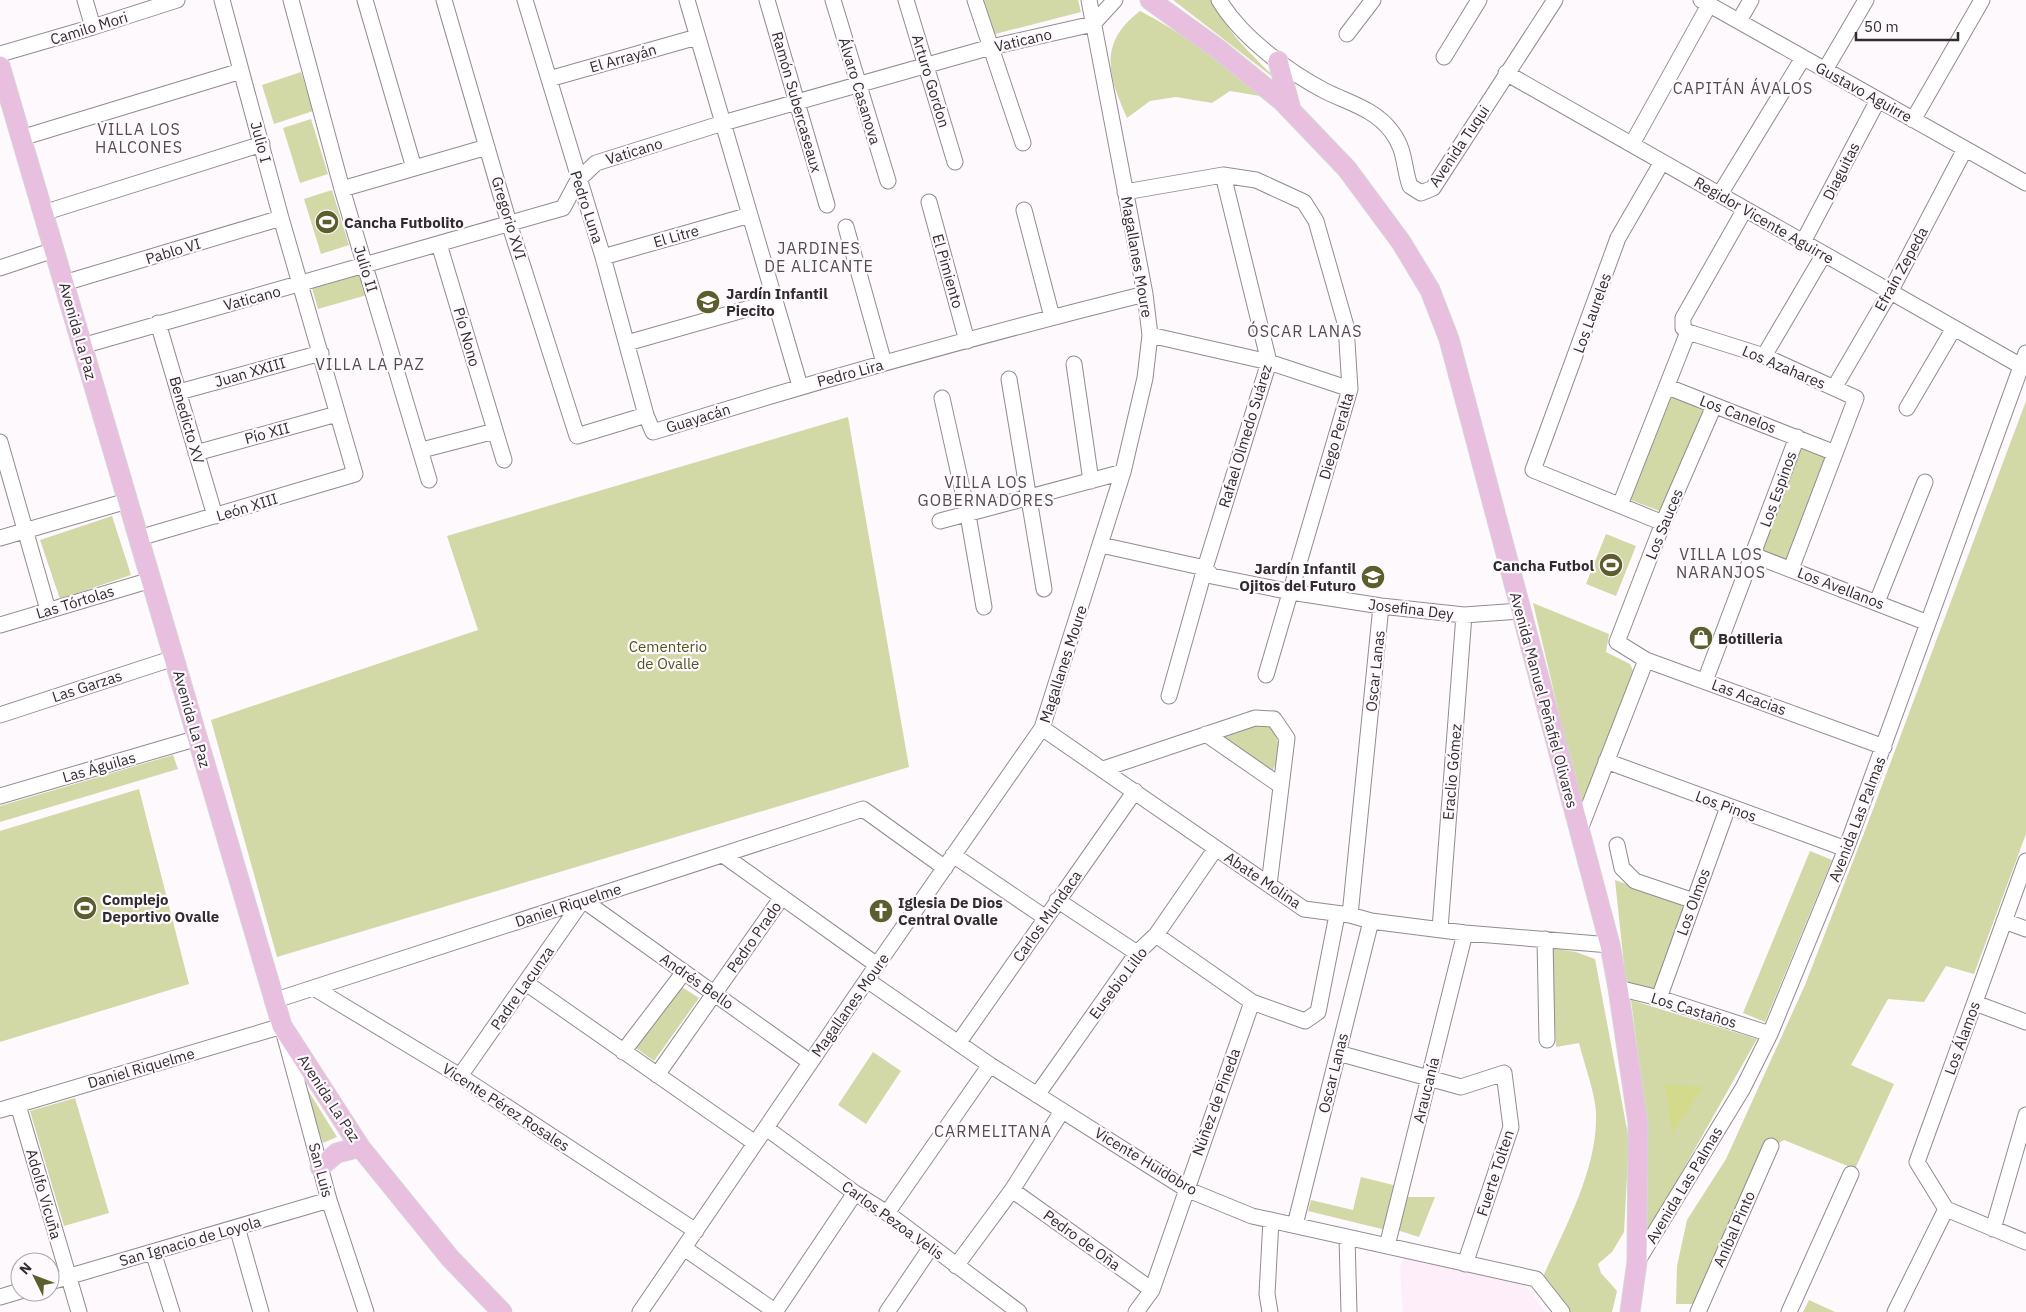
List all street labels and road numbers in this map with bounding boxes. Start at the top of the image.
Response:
street label: Camilo Mori [48,7,130,49]
street label: Vaticano [993,24,1053,56]
street label: Ramón Subercaseaux [768,29,826,175]
street label: Arturo Gordon [908,32,954,130]
street label: Álvaro Casanova [835,35,885,147]
street label: El Arrayán [587,39,659,77]
street label: Gustavo Aguirre [1812,58,1916,126]
street label: Avenida Tuqui [1425,101,1493,191]
street label: Julio I [246,119,276,165]
street label: Vaticano [603,133,665,169]
street label: Diaguitas [1818,139,1864,203]
street label: Pedro Luna [566,168,608,246]
street label: Regidor Vicente Aguirre [1691,172,1837,268]
street label: Gregorio XVI [487,174,531,262]
street label: Magallanes Moure [1117,195,1157,319]
street label: El Litre [651,220,701,252]
street label: Efraín Zepeda [1870,224,1932,314]
street label: El Pimiento [928,232,968,310]
street label: Pablo VI [143,234,203,268]
street label: Julio II [350,243,382,295]
street label: Los Laureles [1569,270,1615,356]
street label: Avenida La Paz [55,280,101,382]
street label: Vaticano [221,281,283,315]
street label: Pío Nono [449,305,485,369]
street label: Los Azahares [1739,341,1829,393]
street label: Juan XXIII [212,353,288,391]
street label: Pedro Lira [815,355,885,391]
street label: Rafael Olmedo Suárez [1214,362,1276,510]
street label: Benedicto XV [165,374,209,466]
street label: Diego Peralta [1315,390,1357,482]
street label: Los Canelos [1697,391,1779,437]
street label: Guayacán [664,399,732,437]
street label: Pío XII [242,418,292,448]
street label: Los Espinos [1756,448,1800,530]
street label: Los Sauces [1641,486,1687,562]
street label: León XIII [214,489,280,525]
street label: Los Avellanos [1795,563,1887,613]
street label: Las Tórtolas [34,581,116,623]
street label: Avenida Manuel Peñafiel Olivares [1506,590,1582,810]
street label: Josefina Dey [1367,594,1455,624]
street label: Magallanes Moure [1035,603,1091,725]
street label: Oscar Lanas [1361,629,1389,713]
street label: Las Garzas [50,666,124,706]
street label: Avenida La Paz [169,668,215,770]
street label: Las Acacias [1709,675,1789,719]
street label: Eraclio Gómez [1438,723,1466,821]
street label: Las Águilas [60,747,138,787]
street label: Avenida Las Palmas [1824,753,1890,885]
street label: Los Pinos [1693,786,1759,826]
street label: Abate Molina [1221,847,1305,913]
street label: Carlos Mundaca [1008,866,1086,966]
street label: Los Olmos [1672,866,1714,938]
street label: Daniel Riquelme [513,879,623,931]
street label: Pedro Prado [723,898,785,976]
street label: Padre Lacunza [486,942,558,1034]
street label: Eusebio Lillo [1085,943,1151,1023]
street label: Andrés Bello [656,949,738,1013]
street label: Magallanes Moure [807,949,893,1061]
street label: Los Castaños [1649,988,1739,1032]
street label: Los Álamos [1940,999,1984,1077]
street label: Oscar Lanas [1314,1031,1352,1115]
street label: Daniel Riquelme [85,1044,197,1092]
street label: Núñez de Pineda [1188,1046,1244,1158]
street label: Avenida La Paz [294,1051,364,1145]
street label: Araucanía [1409,1055,1443,1125]
street label: Vicente Pérez Rosales [439,1059,573,1155]
street label: Vicente Huidobro [1091,1123,1201,1199]
street label: Avenida Las Palmas [1642,1123,1726,1247]
street label: Fuerte Tolten [1472,1128,1518,1218]
street label: San Luis [305,1141,337,1199]
street label: Adolfo Vicuña [22,1147,66,1241]
street label: Carlos Pezoa Velis [838,1176,948,1264]
street label: Aníbal Pinto [1709,1188,1759,1270]
street label: Pedro de Oña [1040,1206,1124,1274]
street label: San Ignacio de Loyola [117,1212,263,1270]

